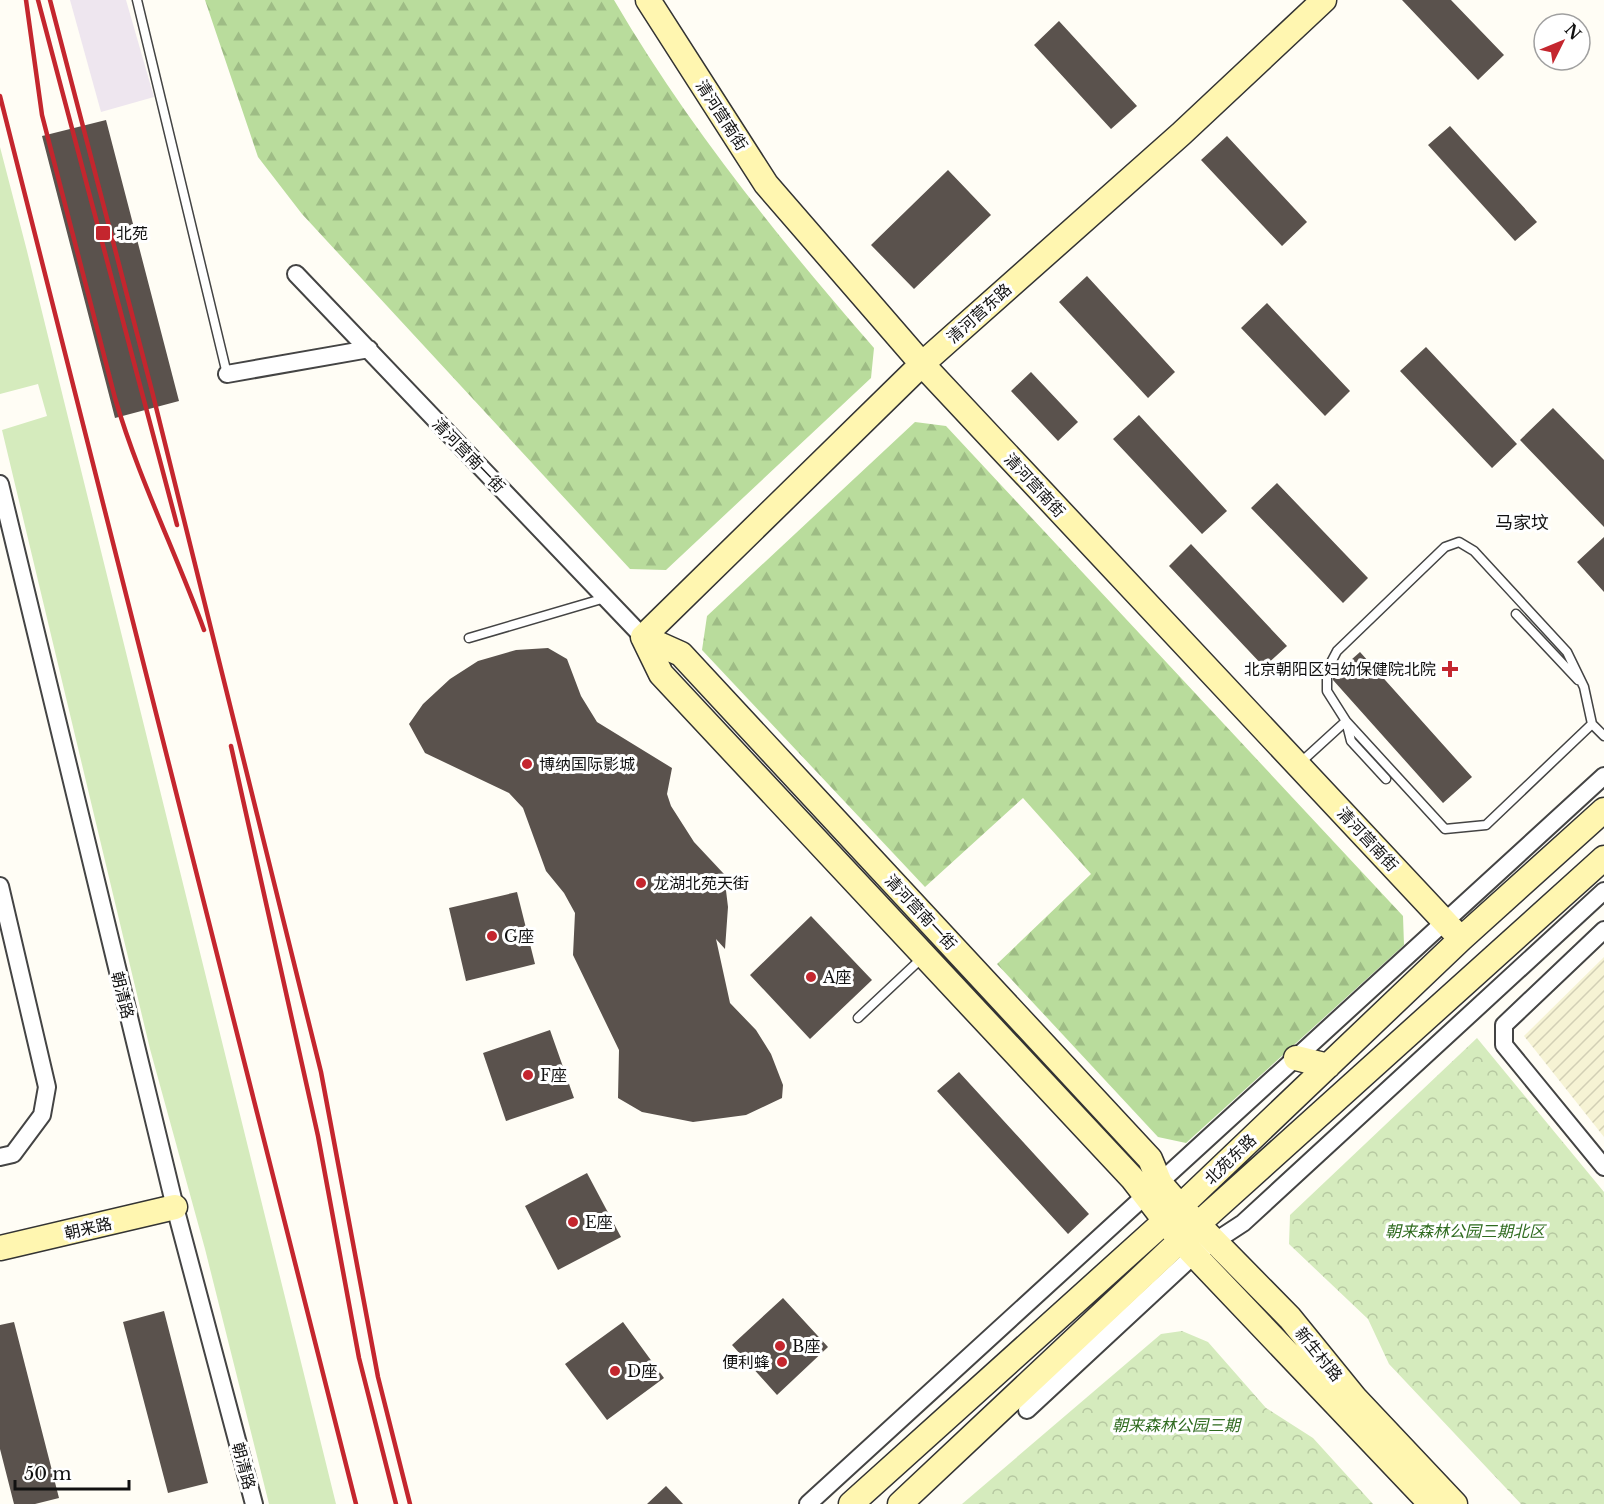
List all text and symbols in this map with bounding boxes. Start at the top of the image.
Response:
north arrow [1532,12,1592,72]
text: N [1561,19,1585,44]
street label: 清河营南街 [692,76,752,154]
place label: 北苑 [116,223,148,243]
marker: 北苑 [94,224,112,242]
street label: 清河营东路 [943,279,1015,347]
street label: 清河营南一街 [428,414,510,496]
street label: 清河营南街 [1000,449,1070,521]
district label: 马家坟 [1495,512,1549,534]
place label: 北京朝阳区妇幼保健院北院 [1244,659,1436,679]
marker: 北京朝阳区妇幼保健院北院 [1441,660,1459,678]
place label: 博纳国际影城 [539,754,635,774]
marker: 博纳国际影城 [520,757,534,771]
street label: 清河营南街 [1333,803,1403,875]
street label: 清河营南一街 [881,870,961,954]
place label: 龙湖北苑天街 [653,873,749,893]
marker: 龙湖北苑天街 [634,876,648,890]
place label: G座 [504,926,534,946]
marker: G座 [485,929,499,943]
place label: A座 [822,967,851,987]
street label: 朝清路 [107,969,139,1021]
marker: A座 [804,970,818,984]
place label: F座 [540,1065,567,1085]
marker: F座 [521,1068,535,1082]
street label: 北苑东路 [1200,1130,1260,1188]
place label: E座 [585,1212,613,1232]
street label: 朝来路 [62,1213,114,1243]
marker: E座 [566,1215,580,1229]
park label: 朝来森林公园三期北区 [1385,1221,1547,1241]
street label: 新生村路 [1291,1323,1347,1385]
place label: B座 [792,1336,820,1356]
marker: B座 [773,1339,787,1353]
place label: 便利蜂 [722,1352,770,1372]
marker: 便利蜂 [775,1355,789,1369]
place label: D座 [627,1361,657,1381]
marker: D座 [608,1364,622,1378]
park label: 朝来森林公园三期 [1112,1415,1242,1435]
street label: 朝清路 [228,1440,260,1492]
scale bar [15,1453,129,1491]
text: 50 m [24,1463,72,1485]

